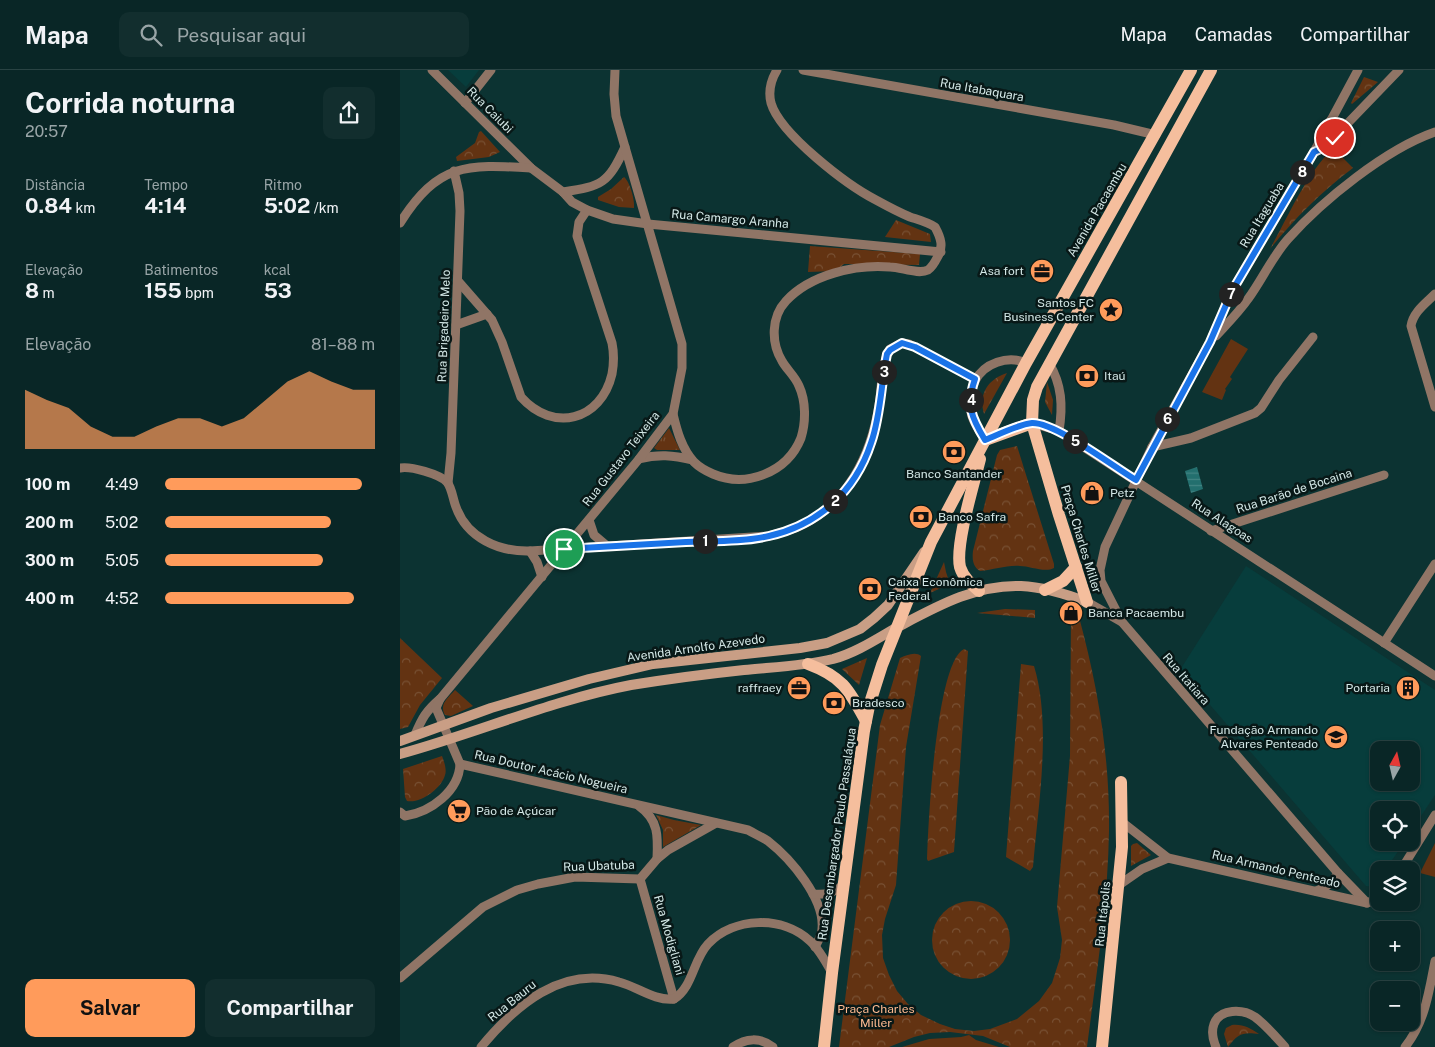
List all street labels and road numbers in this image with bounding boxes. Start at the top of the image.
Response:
street label: Rua Itabaquara [939,76,1025,104]
street label: Rua Caiubi [464,84,516,136]
street label: Avenida Pacaembu [1065,161,1129,259]
street label: Rua Itaguaba [1237,180,1287,250]
street label: Rua Camargo Aranha [671,207,789,231]
street label: Rua Brigadeiro Melo [435,269,453,383]
street label: Rua Gustavo Teixeira [580,409,662,509]
street label: Rua Barão de Bocaina [1234,466,1354,516]
street label: Praça Charles Miller [1058,483,1104,595]
street label: Rua Alagoas [1189,496,1255,546]
street label: Avenida Arnolfo Azevedo [626,631,766,665]
street label: Rua Itatiara [1160,650,1212,708]
street label: Rua Desembargador Paulo Passaláqua [815,727,859,941]
street label: Rua Doutor Acácio Nogueira [473,748,629,796]
street label: Rua Armando Penteado [1210,847,1342,891]
street label: Rua Ubatuba [563,858,635,874]
street label: Rua Itápolis [1093,881,1113,947]
street label: Rua Modigliani [651,893,687,977]
street label: Rua Bauru [485,977,539,1025]

